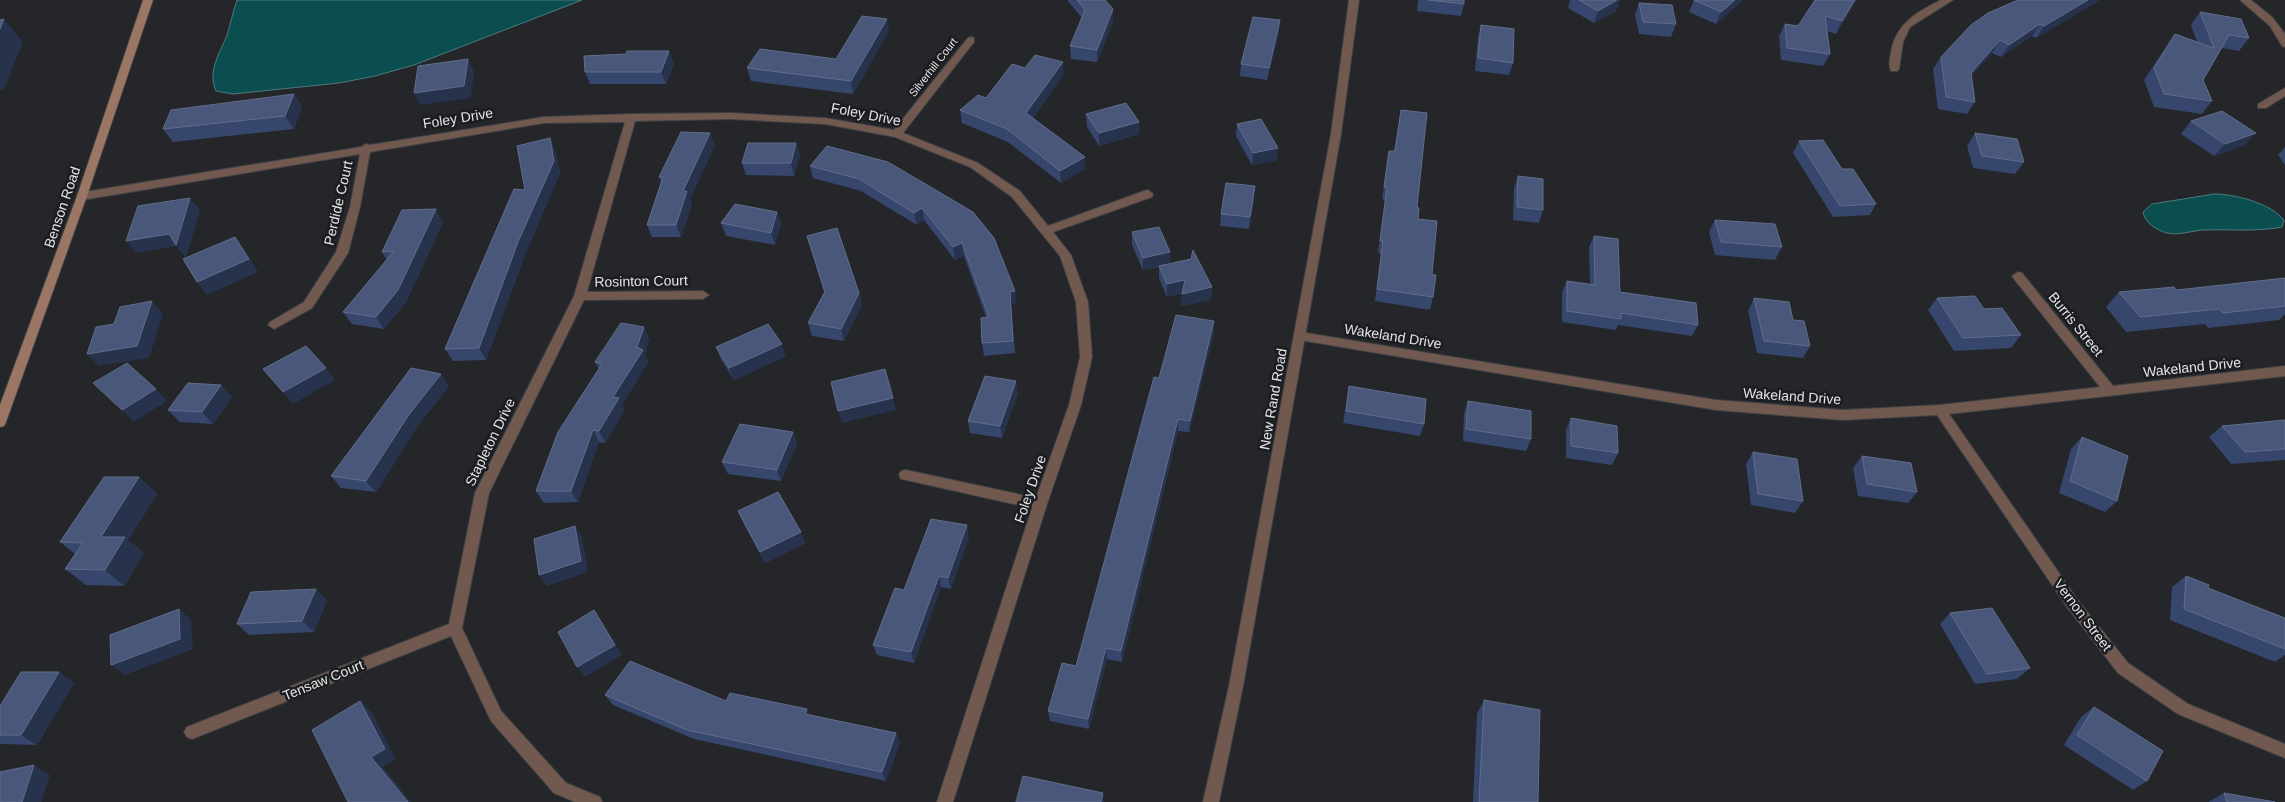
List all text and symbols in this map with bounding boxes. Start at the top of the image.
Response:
street label: Silverhill Court [906,35,960,99]
street label: Foley Drive [830,99,902,129]
street label: Foley Drive [422,105,494,131]
street label: Perdide Court [320,159,356,247]
street label: Benson Road [41,164,83,250]
street label: Rosinton Court [594,272,688,290]
street label: Burris Street [2045,289,2107,359]
street label: Wakeland Drive [1343,320,1443,352]
street label: New Rand Road [1256,347,1290,451]
street label: Wakeland Drive [2142,354,2242,380]
street label: Wakeland Drive [1742,385,1842,407]
street label: Stapleton Drive [462,395,518,489]
street label: Foley Drive [1011,453,1049,525]
street label: Vernon Street [2051,576,2115,654]
street label: Tensaw Court [280,657,366,703]

